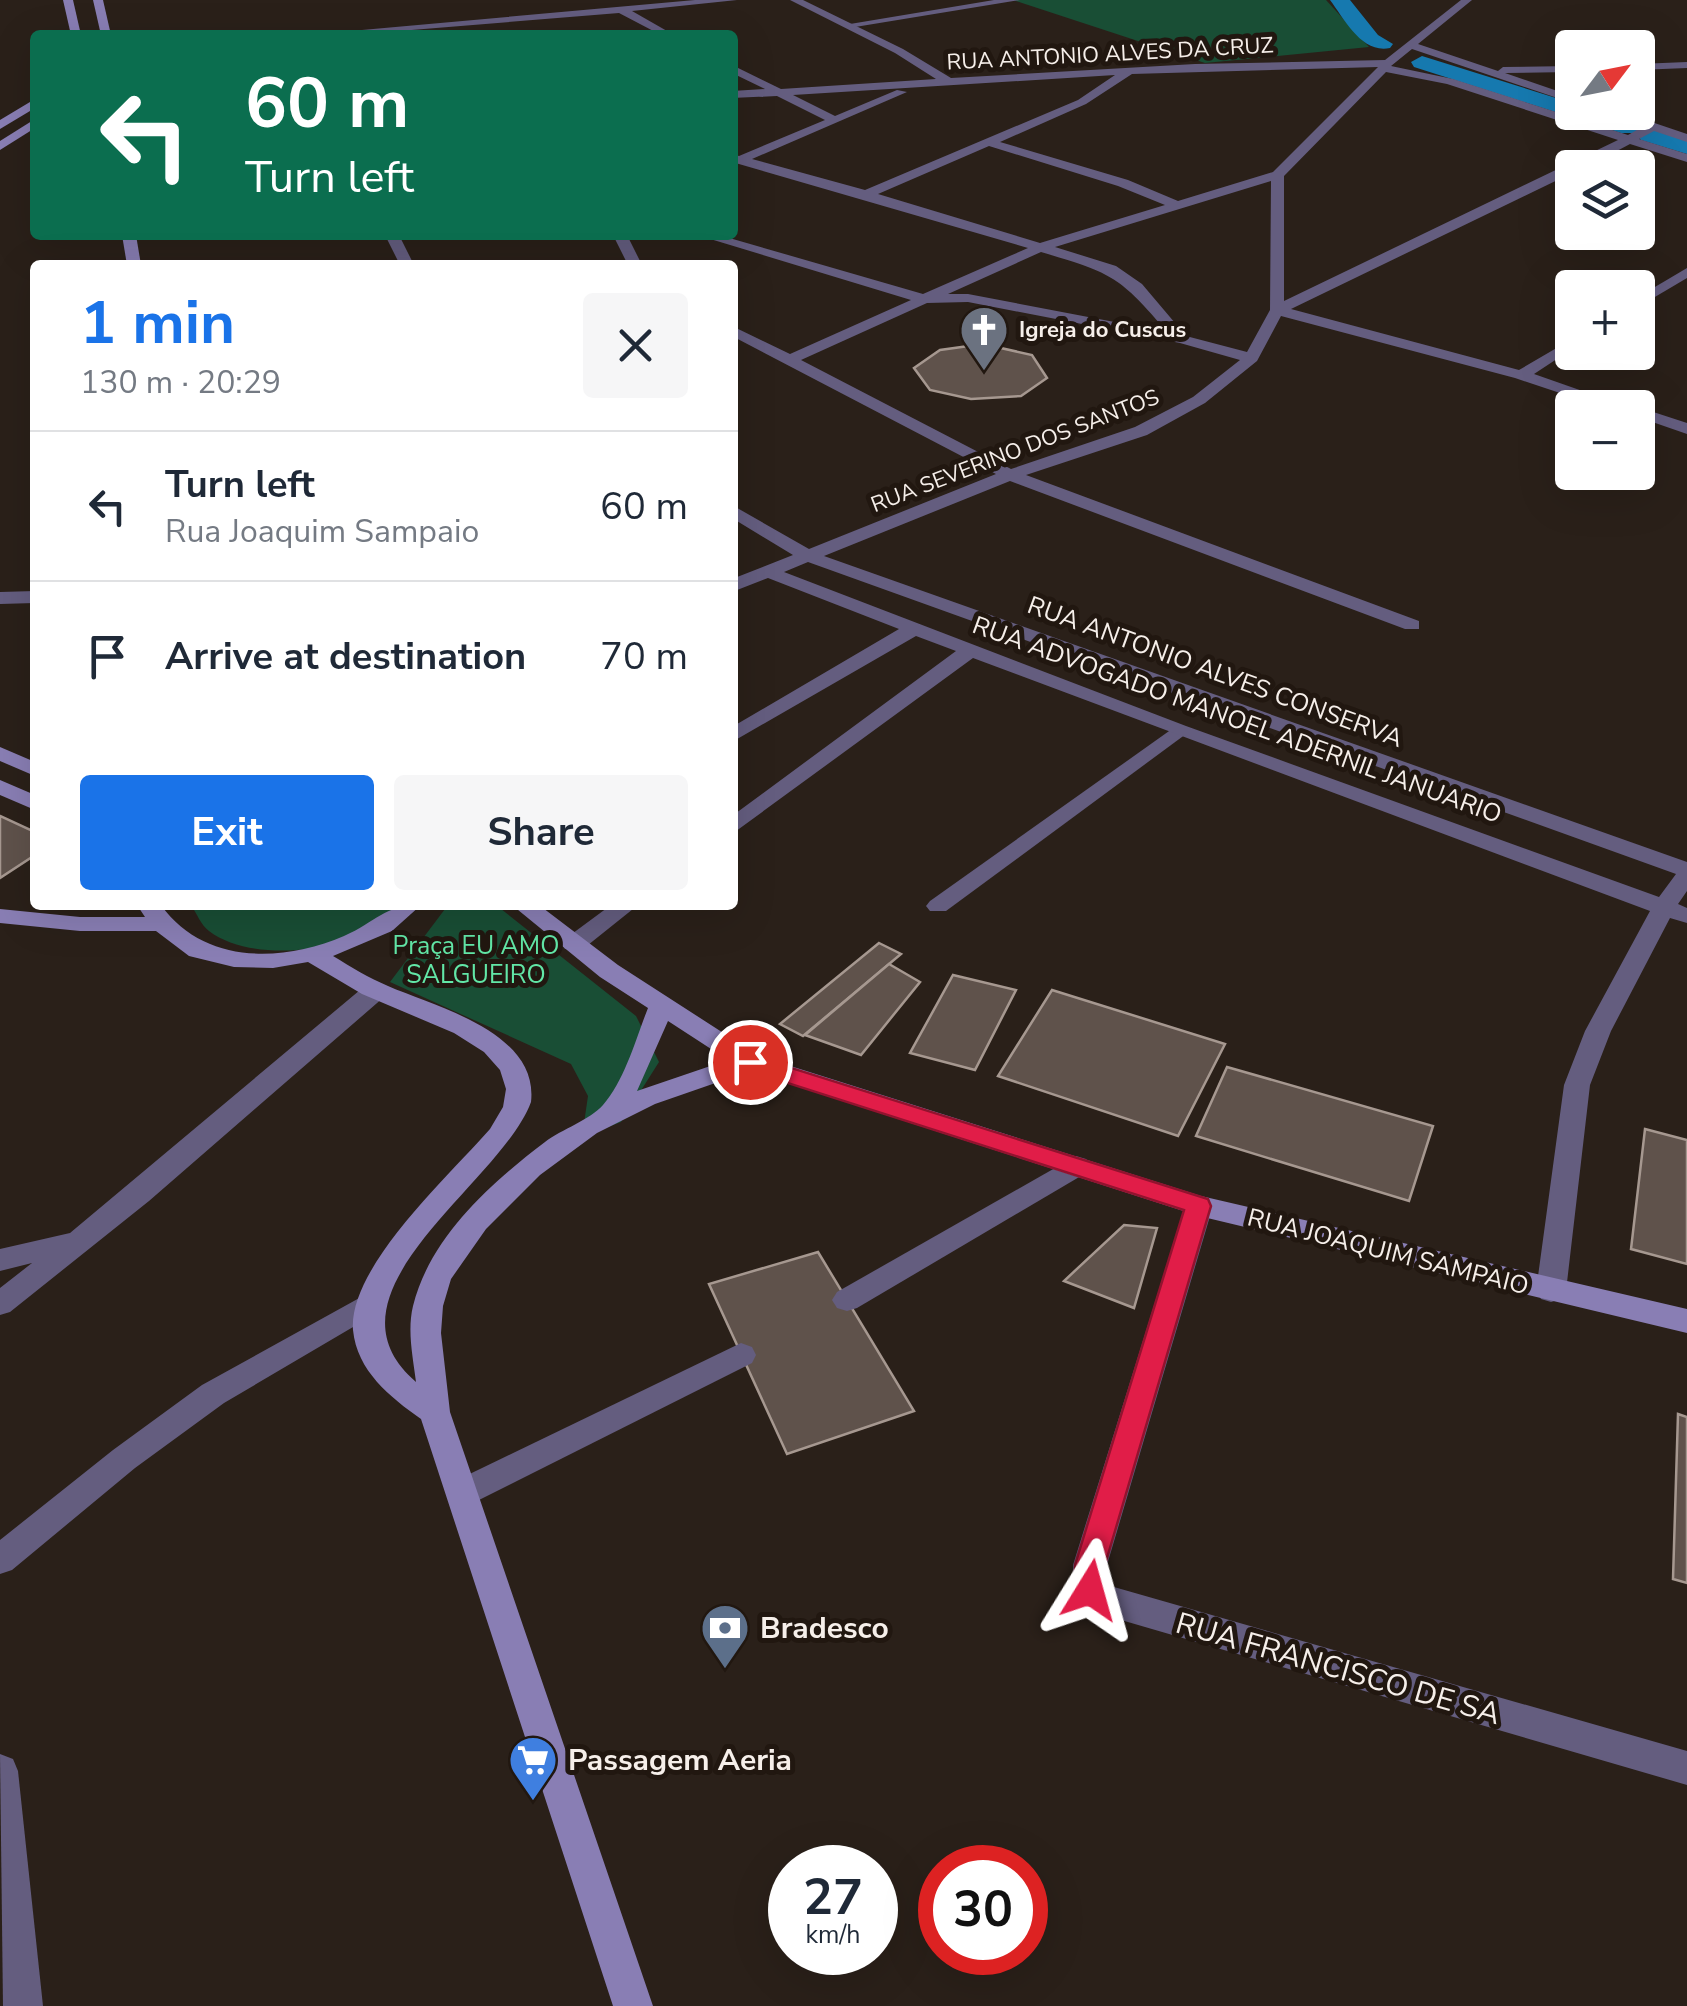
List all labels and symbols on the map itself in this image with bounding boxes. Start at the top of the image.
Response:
street label: RUA ANTONIO ALVES DA CRUZ [946,30,1274,78]
north arrow [1555,30,1655,130]
church icon: Igreja do Cuscus [958,304,1010,372]
place label: Igreja do Cuscus [1019,315,1186,345]
street label: RUA SEVERINO DOS SANTOS [867,382,1163,520]
street label: RUA ANTONIO ALVES CONSERVA [1023,588,1407,756]
street label: RUA ADVOGADO MANOEL ADERNIL JANUARIO [968,608,1506,832]
park label: Praça EU AMO SALGUEIRO [393,929,559,992]
pin [708,1020,793,1105]
street label: RUA JOAQUIM SAMPAIO [1244,1201,1532,1303]
position arrow [1038,1538,1142,1642]
bank icon: Bradesco [699,1602,751,1670]
street label: RUA FRANCISCO DE SA [1171,1603,1505,1735]
place label: Bradesco [760,1608,889,1649]
supermarket icon: Passagem Aeria [507,1734,559,1802]
place label: Passagem Aeria [568,1740,792,1781]
speed limit sign: 30 [918,1845,1048,1975]

